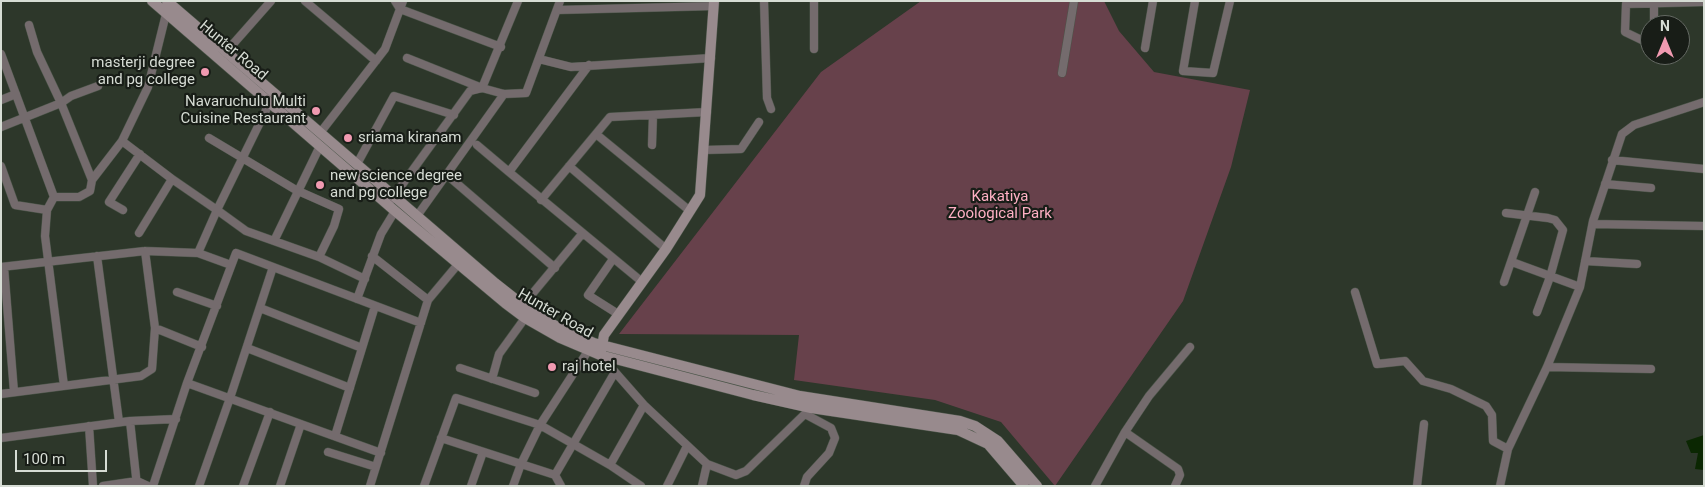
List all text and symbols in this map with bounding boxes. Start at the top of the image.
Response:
north arrow [1640,15,1690,65]
street label: Hunter Road [195,17,271,85]
text: N [1660,18,1670,34]
place label: masterji degree and pg college [91,54,195,89]
marker: masterji degree and pg college [199,66,211,78]
place label: Navaruchulu Multi Cuisine Restaurant [181,93,306,128]
marker: Navaruchulu Multi Cuisine Restaurant [310,105,322,117]
place label: sriama kiranam [358,129,461,147]
marker: sriama kiranam [342,132,354,144]
place label: new science degree and pg college [330,167,462,202]
marker: new science degree and pg college [314,179,326,191]
park label: Kakatiya Zoological Park [948,188,1052,223]
street label: Hunter Road [514,285,596,343]
place label: raj hotel [562,358,616,376]
marker: raj hotel [546,361,558,373]
scale bar [18,440,110,472]
text: 100 m [23,450,65,468]

